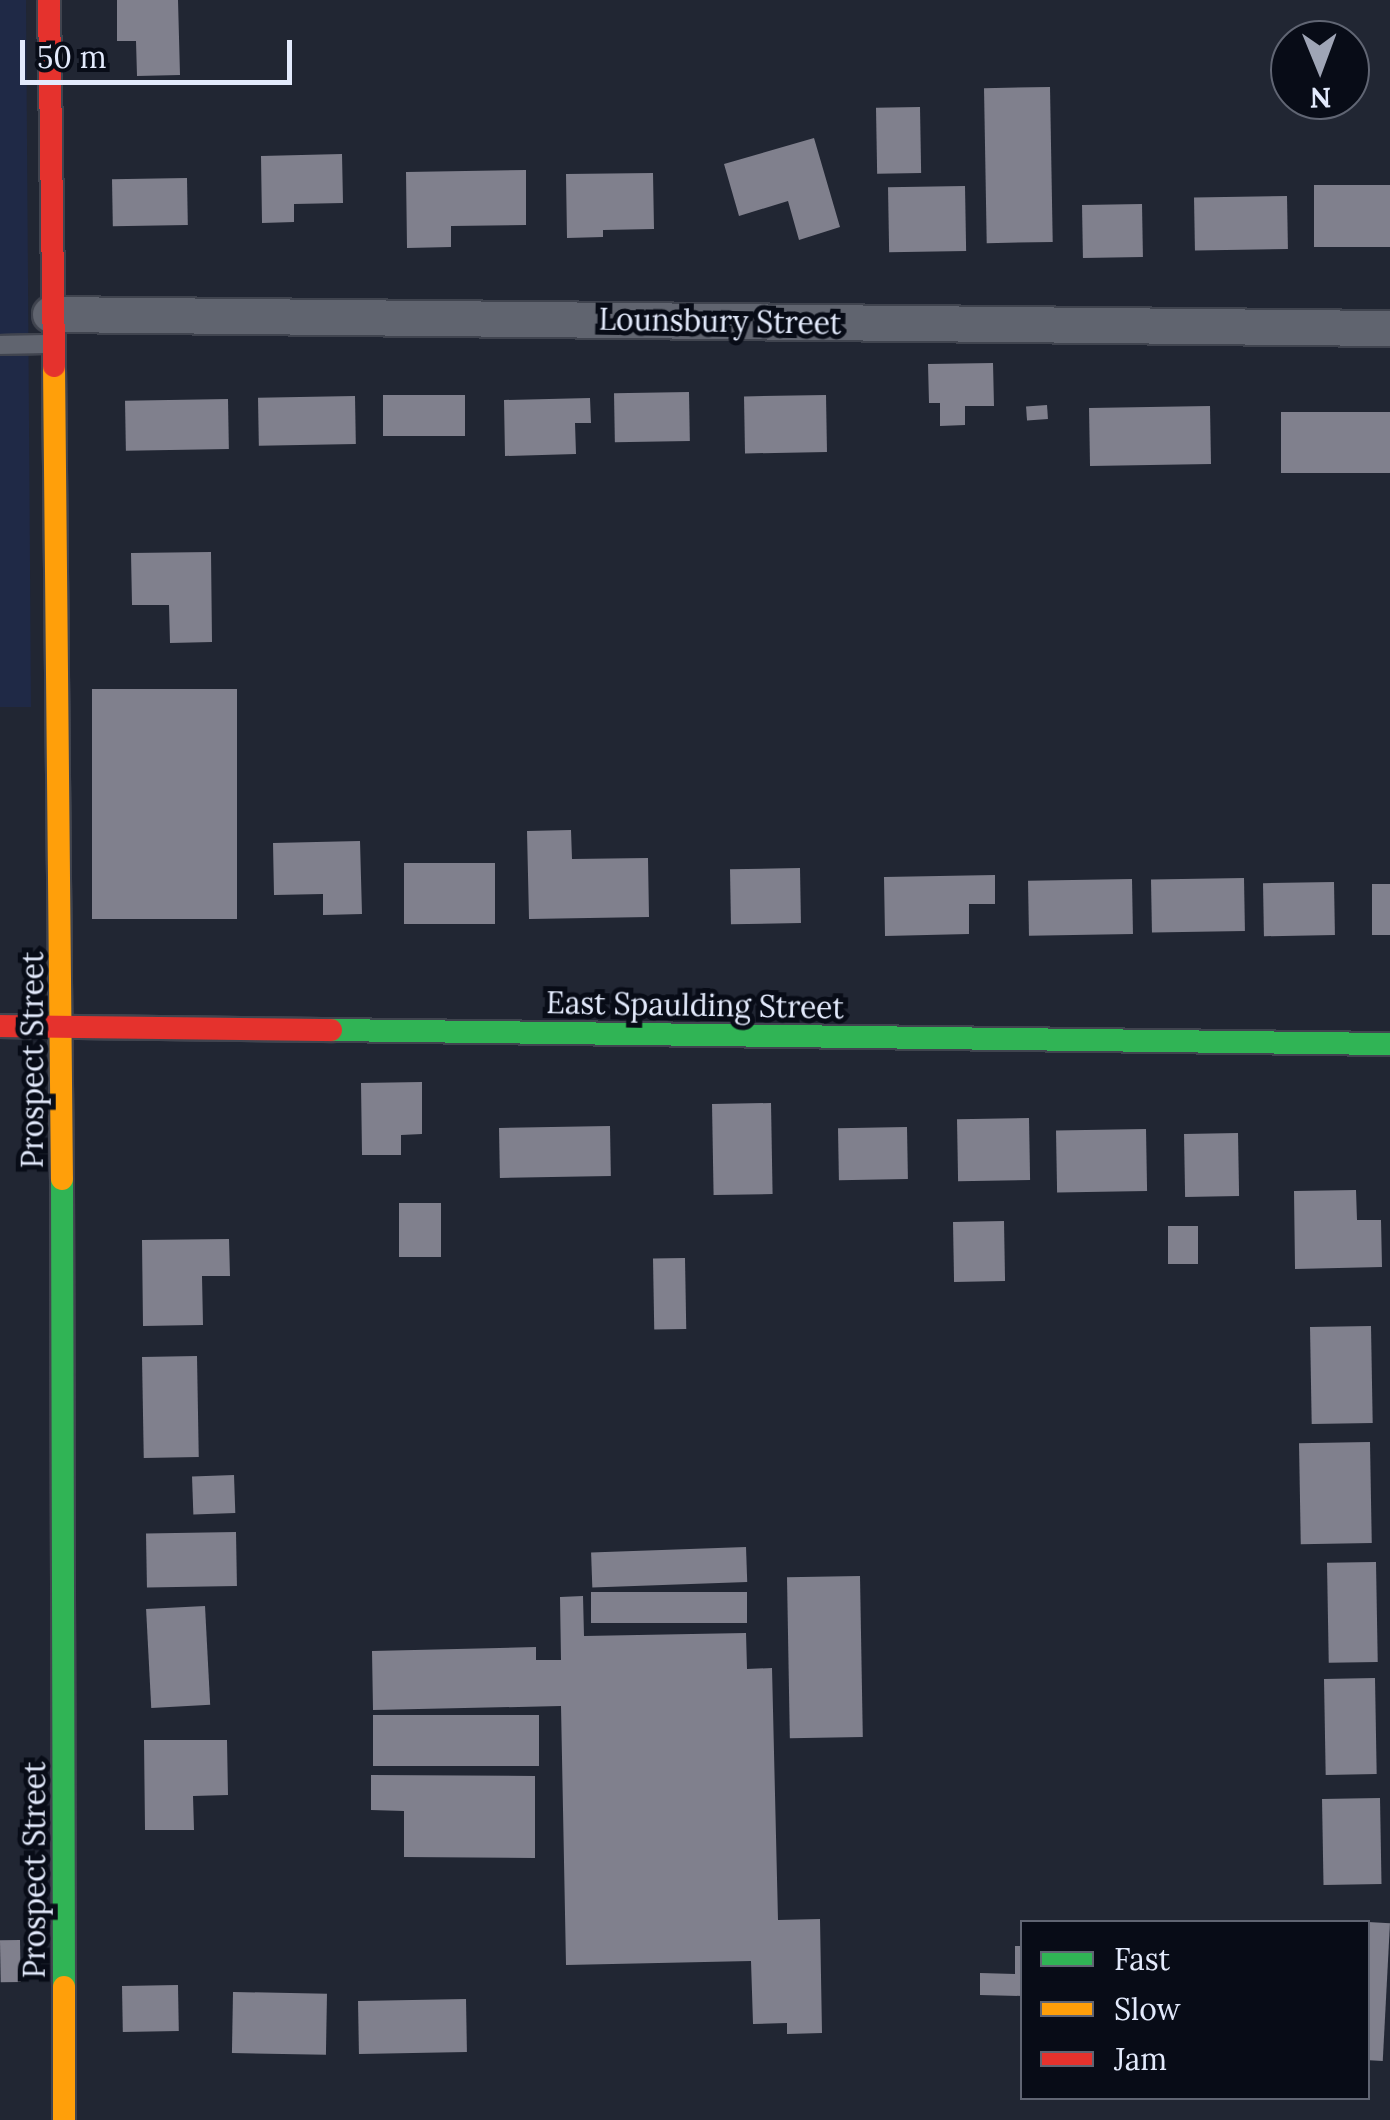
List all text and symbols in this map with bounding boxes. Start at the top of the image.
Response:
scale bar [25,20,298,82]
north arrow [1270,20,1370,120]
text: 50 m [37,38,107,76]
text: N [1309,80,1332,116]
street label: Lounsbury Street [598,301,842,341]
street label: Prospect Street [14,952,50,1168]
street label: East Spaulding Street [546,984,844,1026]
street label: Prospect Street [16,1762,52,1978]
legend [1020,1920,1370,2100]
text: Fast [1114,1940,1170,1978]
text: Slow [1114,1990,1180,2028]
text: Jam [1114,2040,1167,2078]

